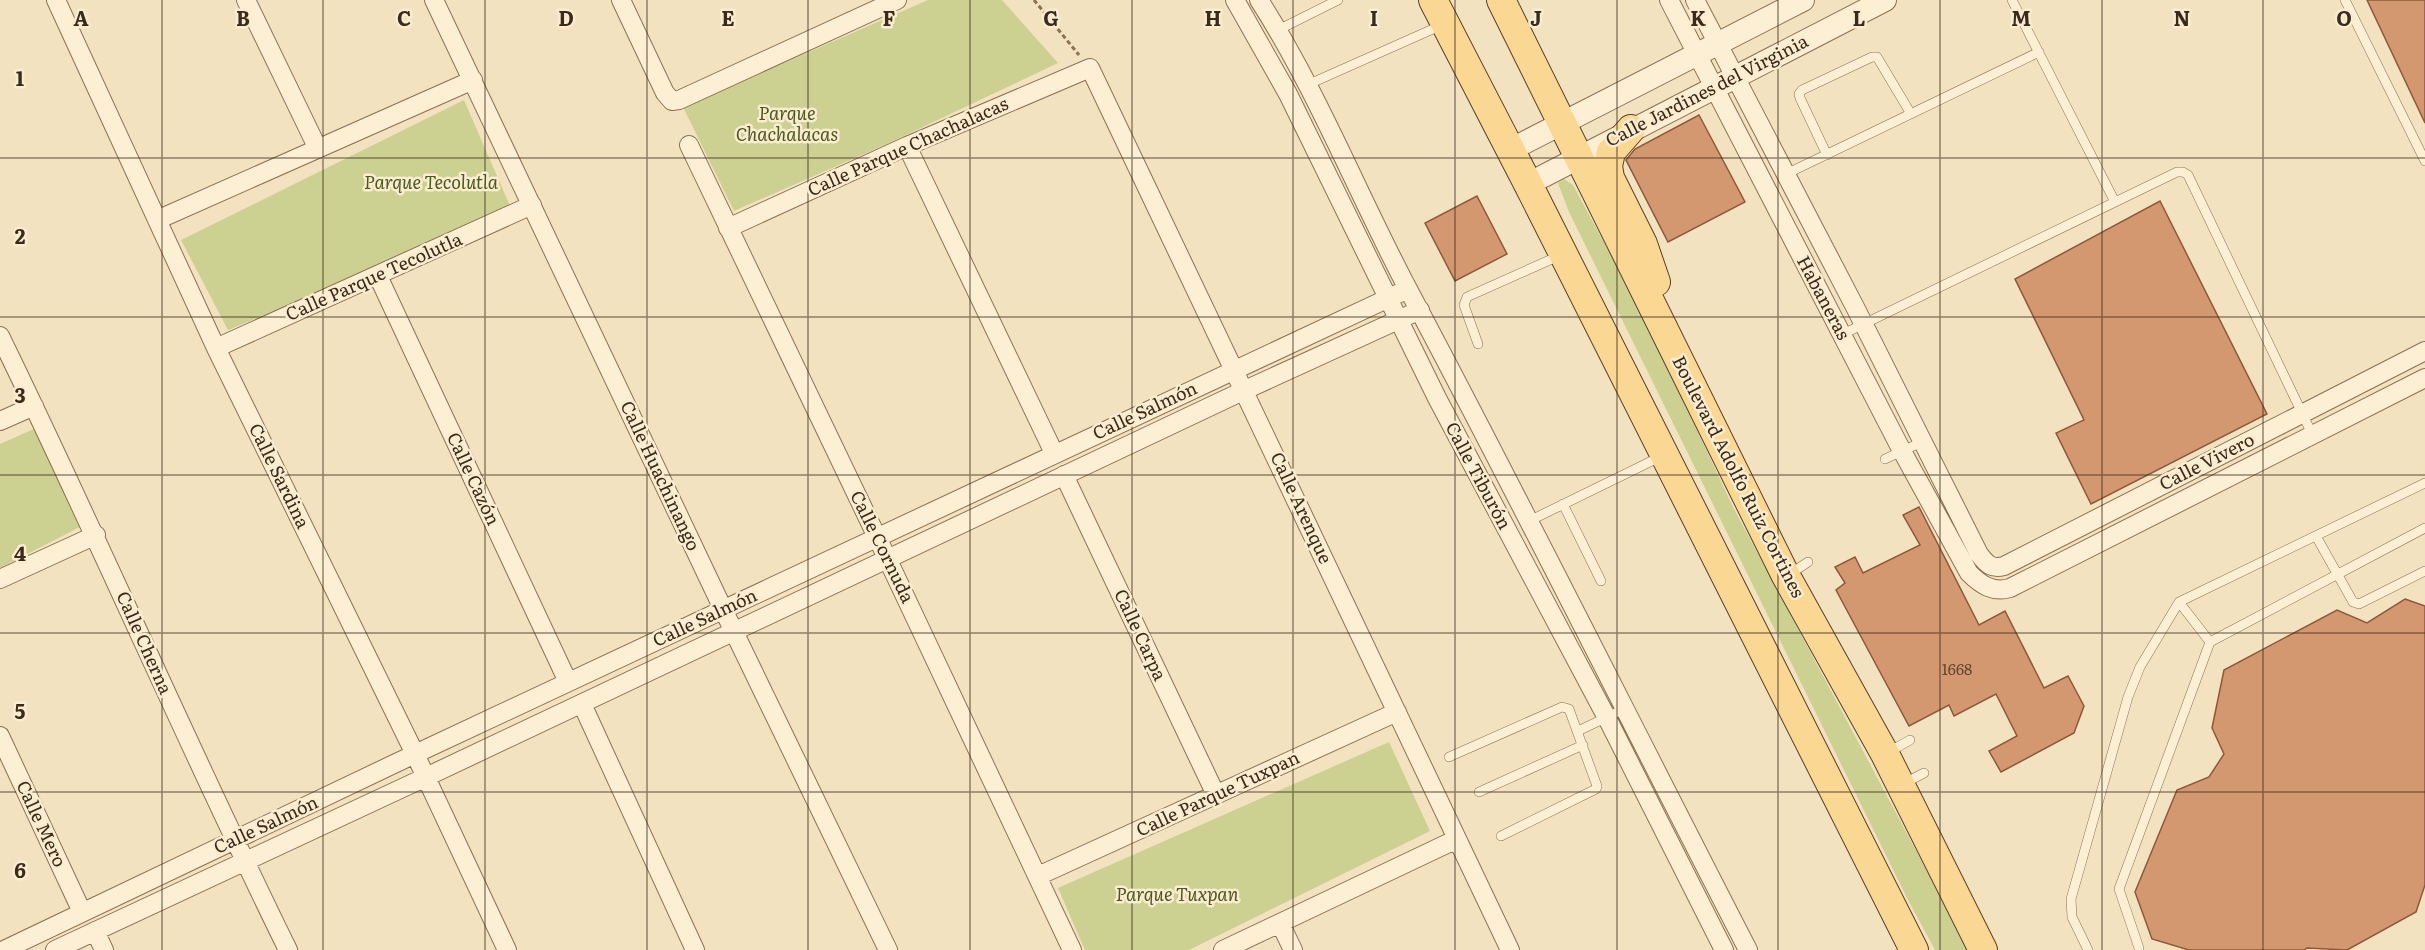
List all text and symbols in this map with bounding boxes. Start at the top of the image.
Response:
text: A [73,2,89,32]
text: B [236,2,250,32]
text: C [397,2,411,32]
text: D [558,2,574,32]
text: E [721,2,735,32]
text: F [883,2,896,32]
text: G [1043,2,1059,32]
text: H [1205,2,1221,32]
text: I [1370,2,1378,32]
text: J [1530,2,1542,32]
text: K [1690,2,1706,32]
text: L [1853,2,1866,32]
text: M [2011,2,2031,32]
text: N [2174,2,2190,32]
text: O [2336,2,2352,32]
street label: Calle Jardines del Virginia [1600,27,1813,153]
text: 1 [16,62,24,92]
street label: Calle Parque Chachalacas [803,89,1012,202]
park label: Parque Chachalacas [736,99,838,147]
park label: Parque Tecolutla [364,168,499,195]
text: 2 [15,220,26,250]
street label: Calle Parque Tecolutla [281,224,466,327]
street label: Habaneras [1791,250,1858,344]
street label: Boulevard Adolfo Ruiz Cortines [1666,351,1812,602]
street label: Calle Salmón [1088,374,1201,446]
text: 3 [14,379,26,409]
street label: Calle Huachinango [615,396,708,555]
street label: Calle Tiburón [1440,417,1519,534]
street label: Calle Sardina [243,418,318,533]
street label: Calle Vivero [2154,425,2259,496]
street label: Calle Cazón [441,427,508,529]
street label: Calle Arenque [1265,447,1340,568]
street label: Calle Cornuda [844,486,922,607]
text: 4 [14,537,26,567]
street label: Calle Salmón [648,581,761,653]
street label: Calle Carpa [1108,584,1174,685]
street label: Calle Cherna [111,586,180,699]
house number: 1668 [1942,657,1972,680]
text: 5 [15,695,26,725]
street label: Calle Parque Tuxpan [1131,743,1304,842]
street label: Calle Mero [11,776,74,871]
street label: Calle Salmón [209,788,322,860]
text: 6 [14,854,26,884]
park label: Parque Tuxpan [1116,880,1239,907]

